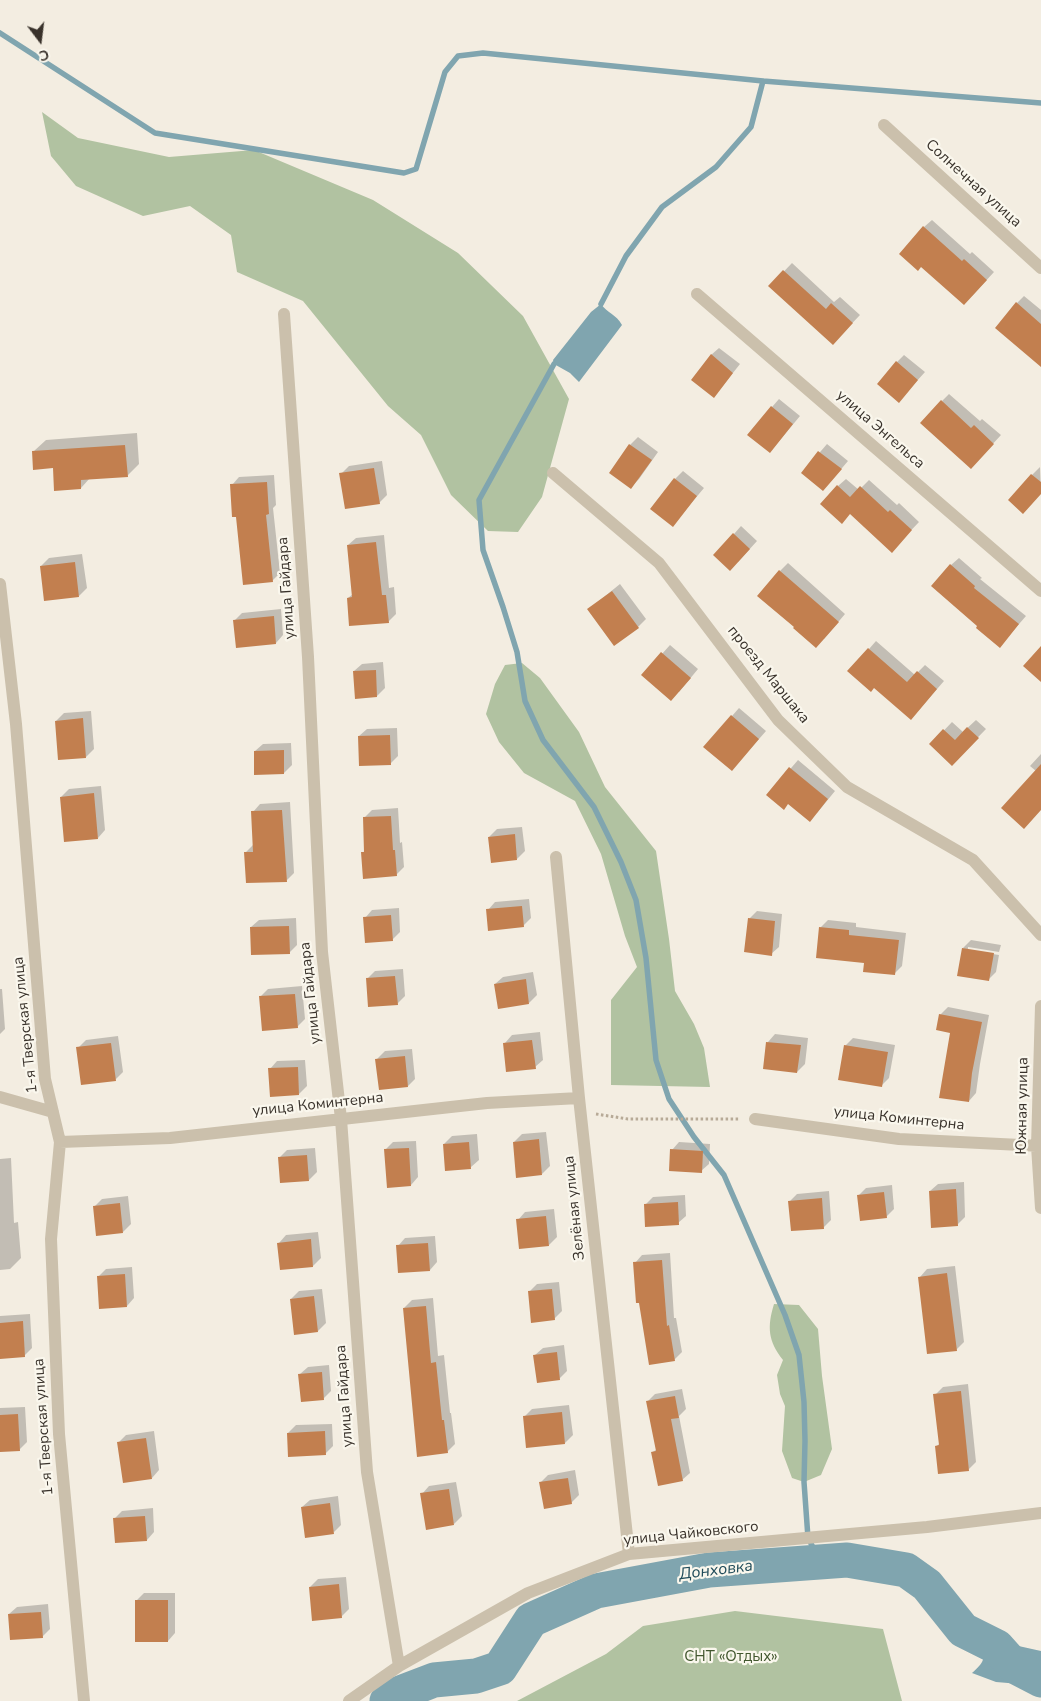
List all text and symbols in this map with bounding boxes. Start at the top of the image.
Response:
north arrow [15,15,65,65]
text: С [37,45,51,65]
street label: Солнечная улица [921,136,1025,232]
street label: улица Энгельса [832,387,928,473]
street label: улица Гайдара [274,536,300,640]
street label: проезд Маршака [723,623,813,727]
street label: улица Гайдара [297,941,325,1045]
street label: 1-я Тверская улица [10,956,42,1094]
street label: Южная улица [1013,1057,1033,1155]
street label: улица Коминтерна [252,1089,384,1121]
street label: улица Коминтерна [833,1103,965,1135]
street label: Зелёная улица [561,1155,589,1261]
street label: улица Гайдара [332,1344,358,1448]
street label: 1-я Тверская улица [30,1358,58,1496]
street label: улица Чайковского [623,1518,759,1550]
water label: Донховка [678,1557,754,1585]
park label: СНТ «Отдых» [684,1648,778,1666]

